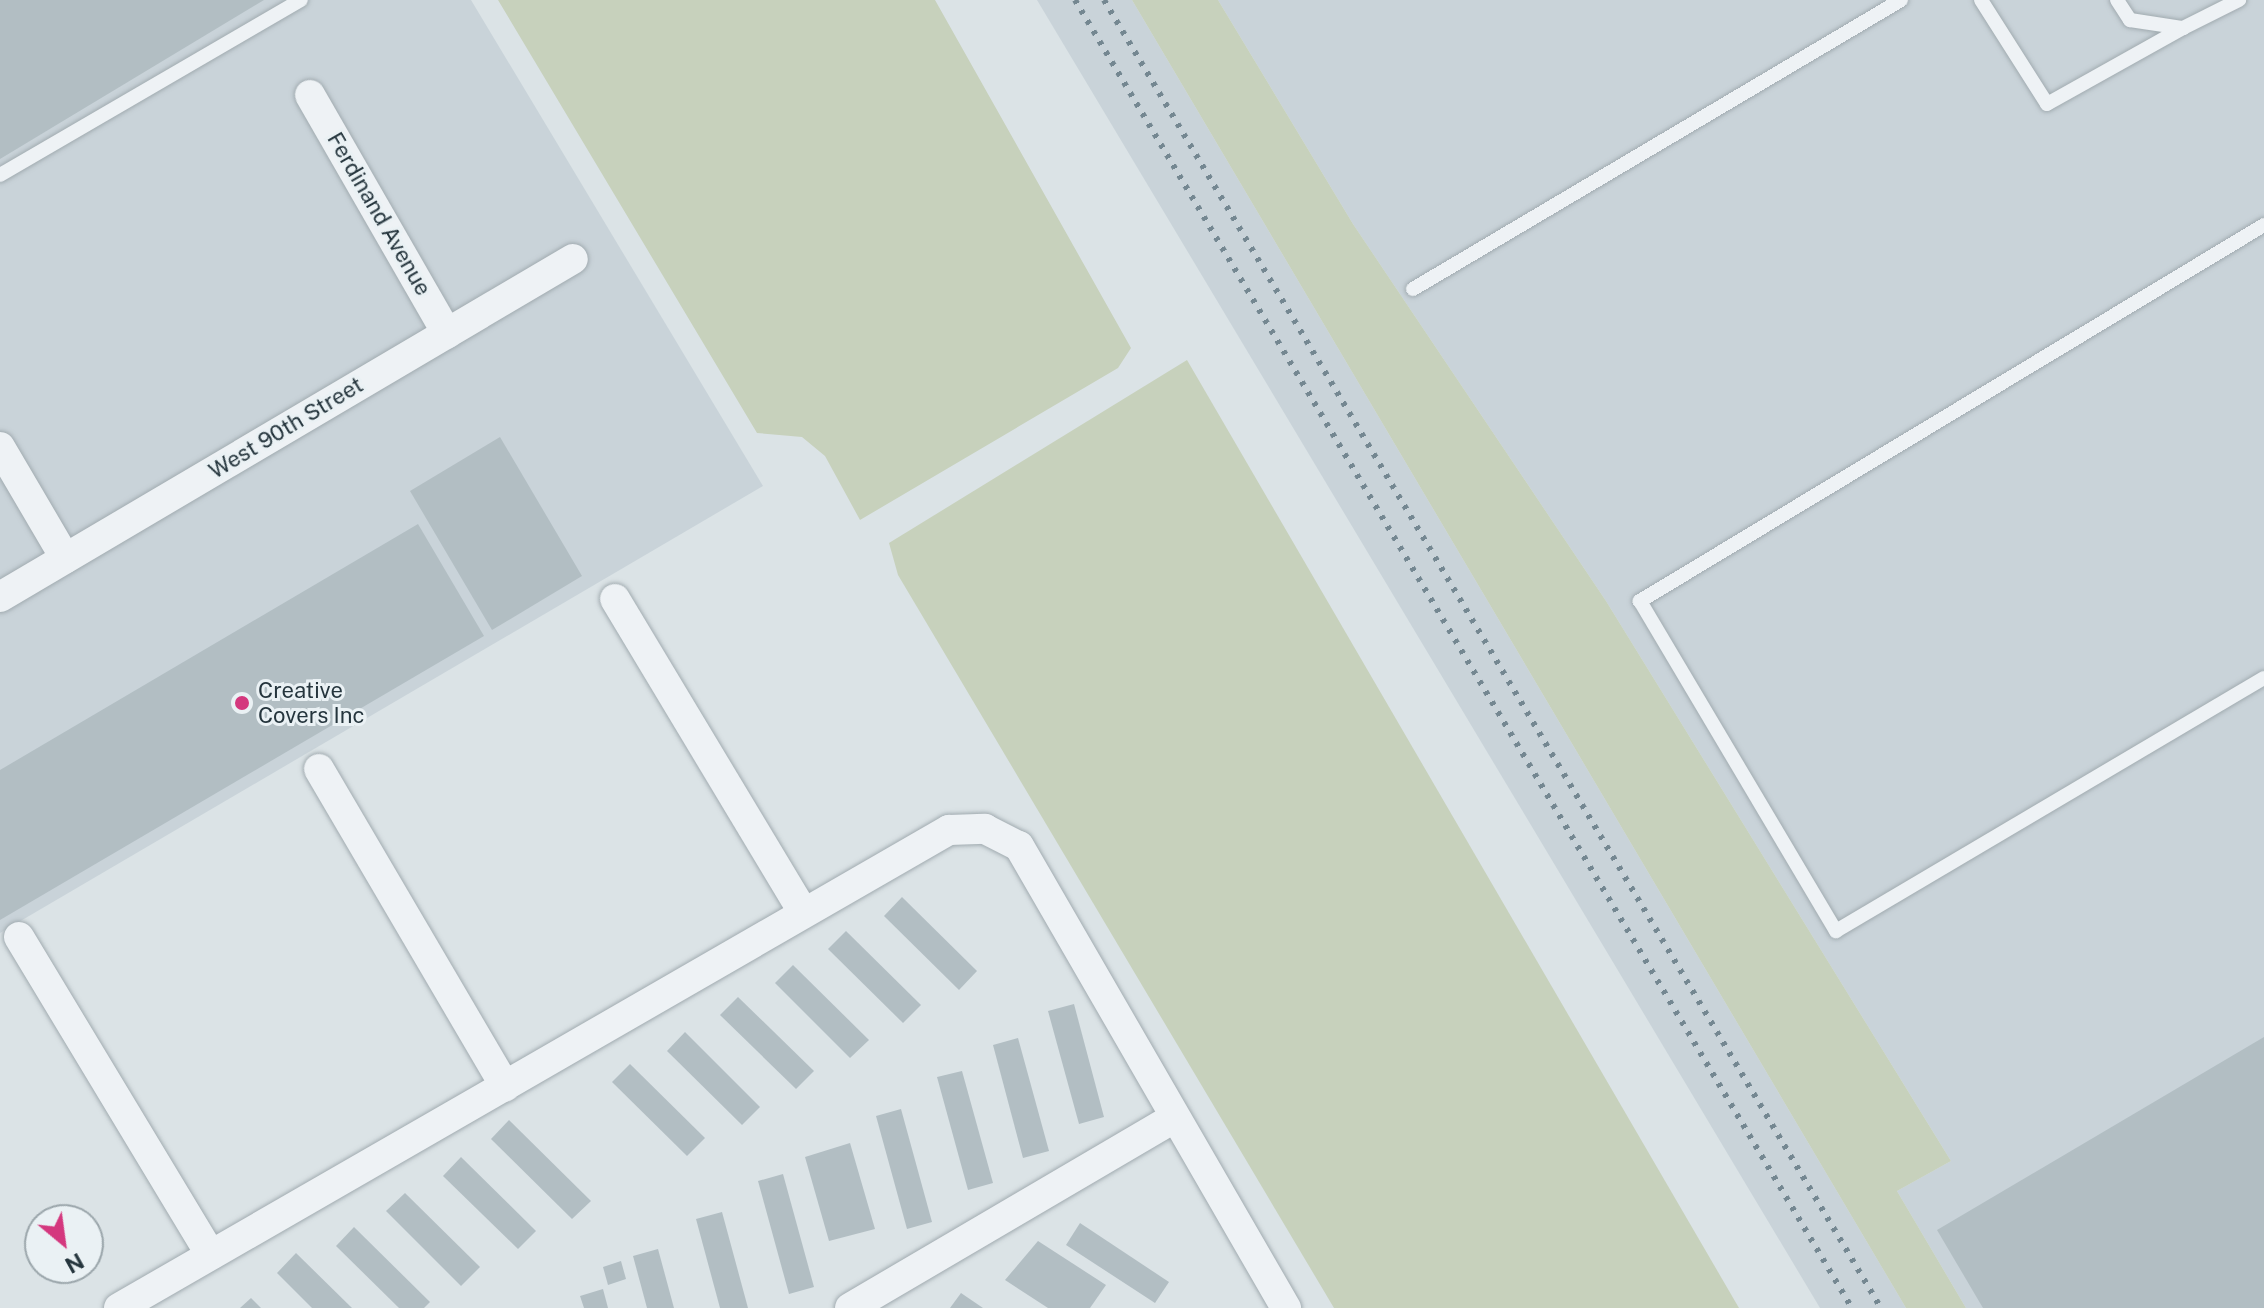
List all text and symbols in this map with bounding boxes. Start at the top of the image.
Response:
street label: Ferdinand Avenue [322,128,436,300]
street label: West 90th Street [204,372,368,484]
place label: Creative Covers Inc [258,677,365,728]
marker: Creative Covers Inc [233,694,251,712]
north arrow [24,1204,104,1284]
text: N [61,1248,88,1279]

